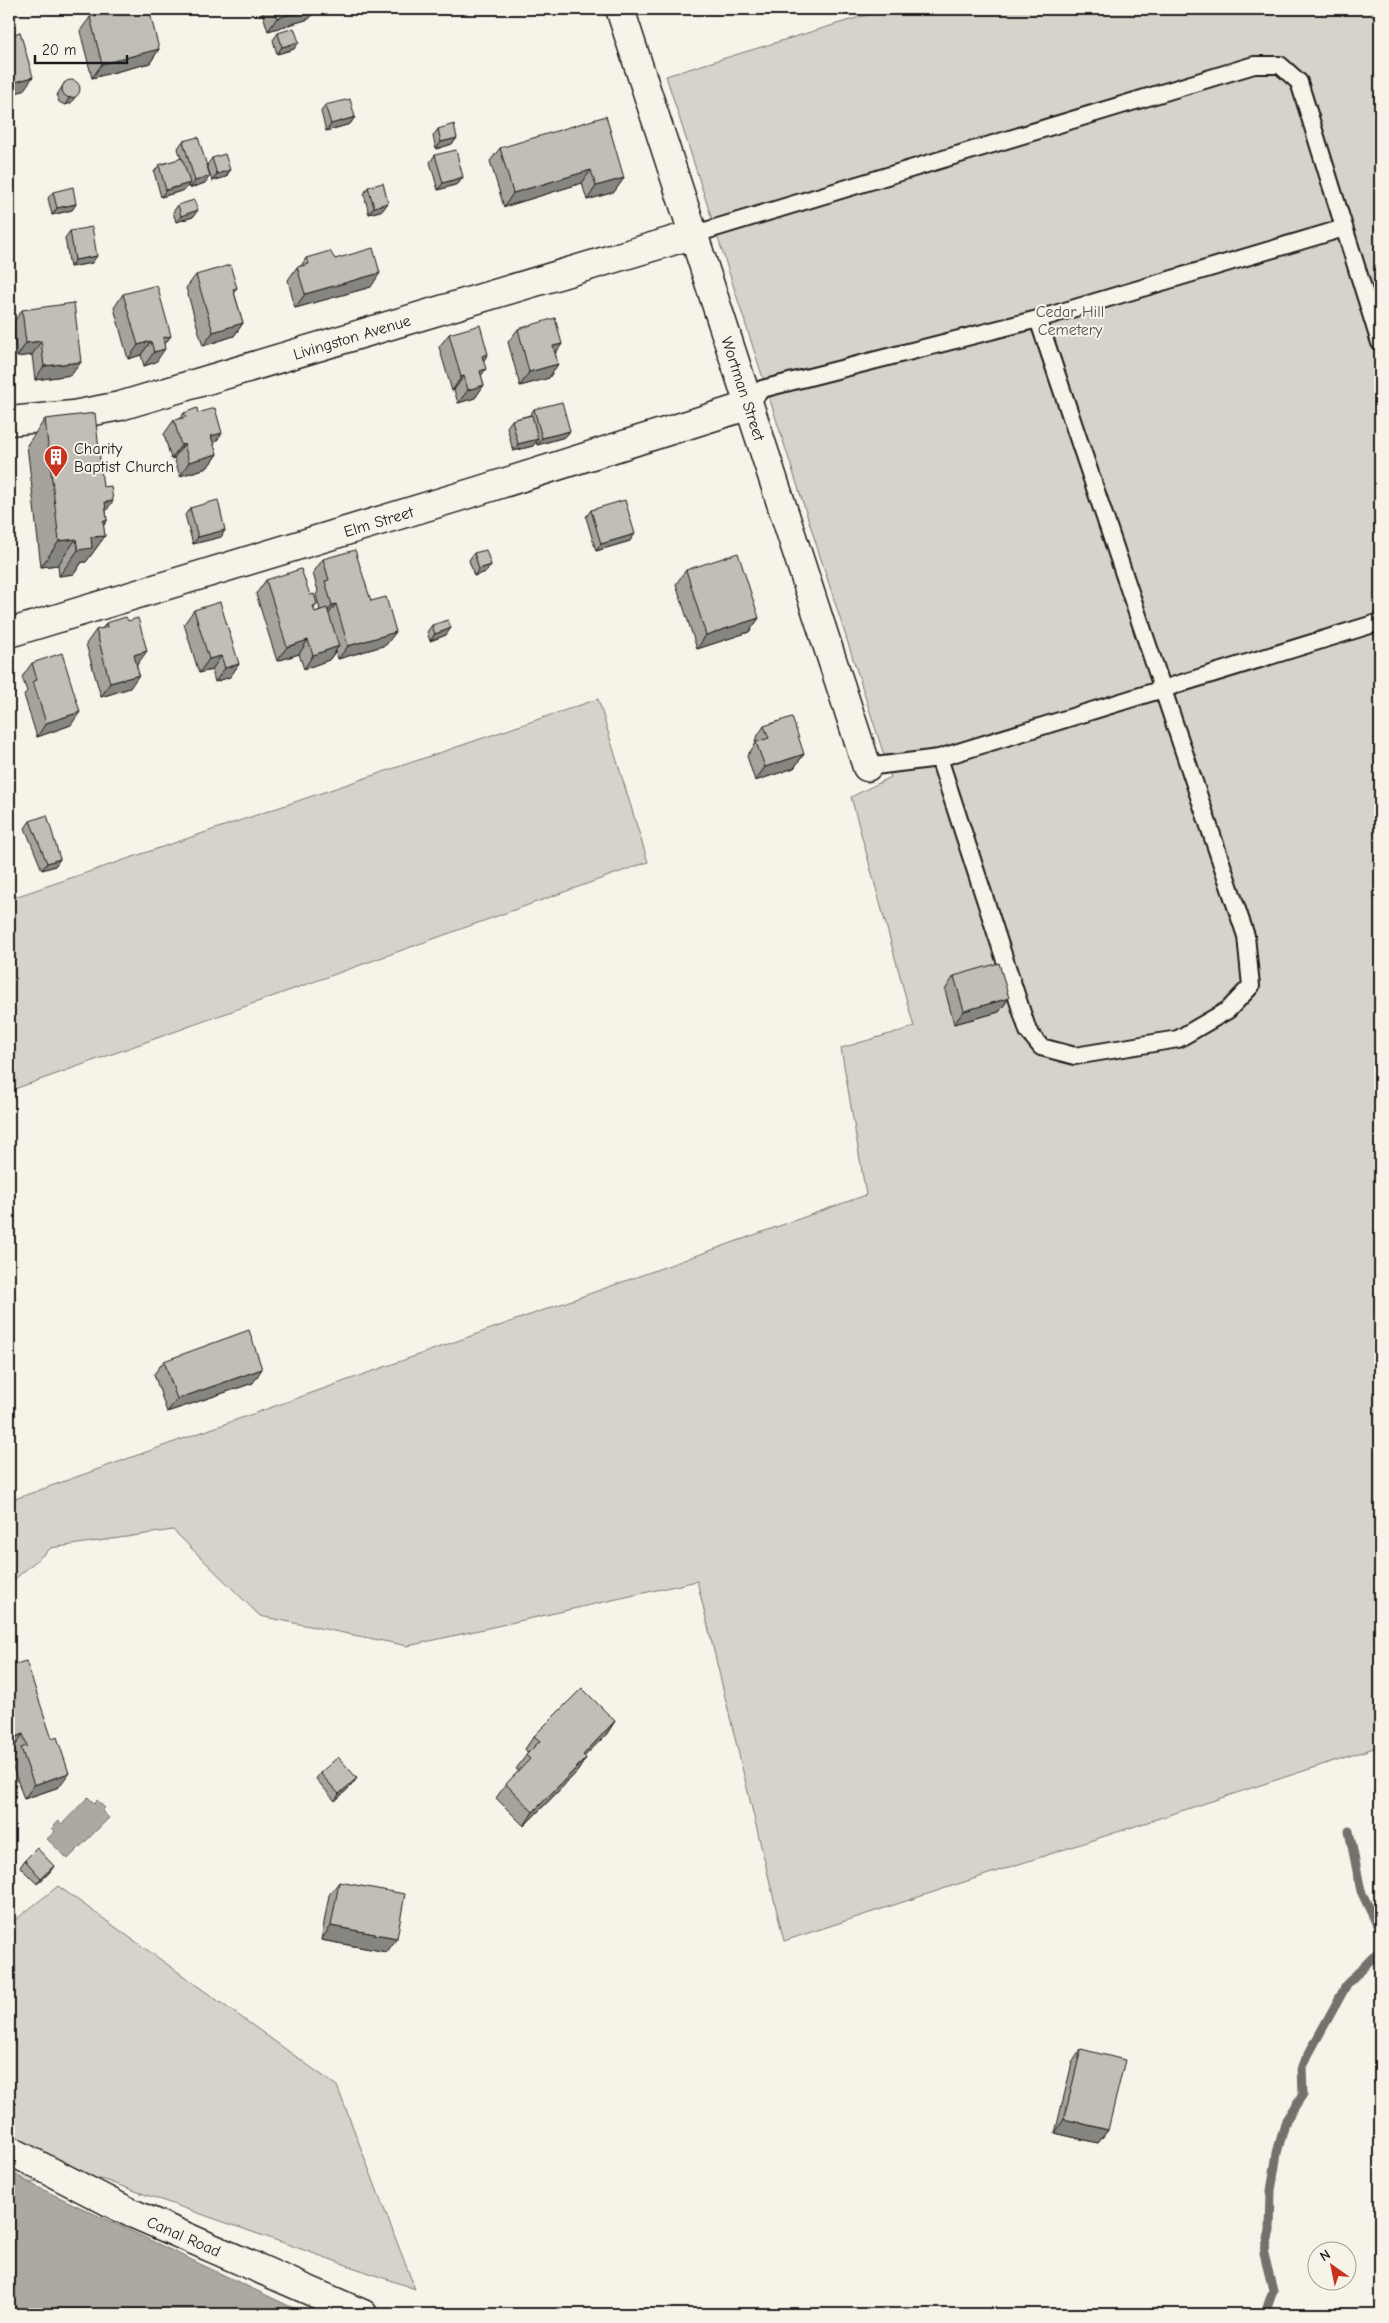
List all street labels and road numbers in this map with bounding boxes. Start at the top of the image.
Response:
street label: Livingston Avenue [291,312,413,364]
street label: Wortman Street [717,334,768,443]
street label: Elm Street [342,503,416,541]
street label: Canal Road [144,2213,223,2261]

